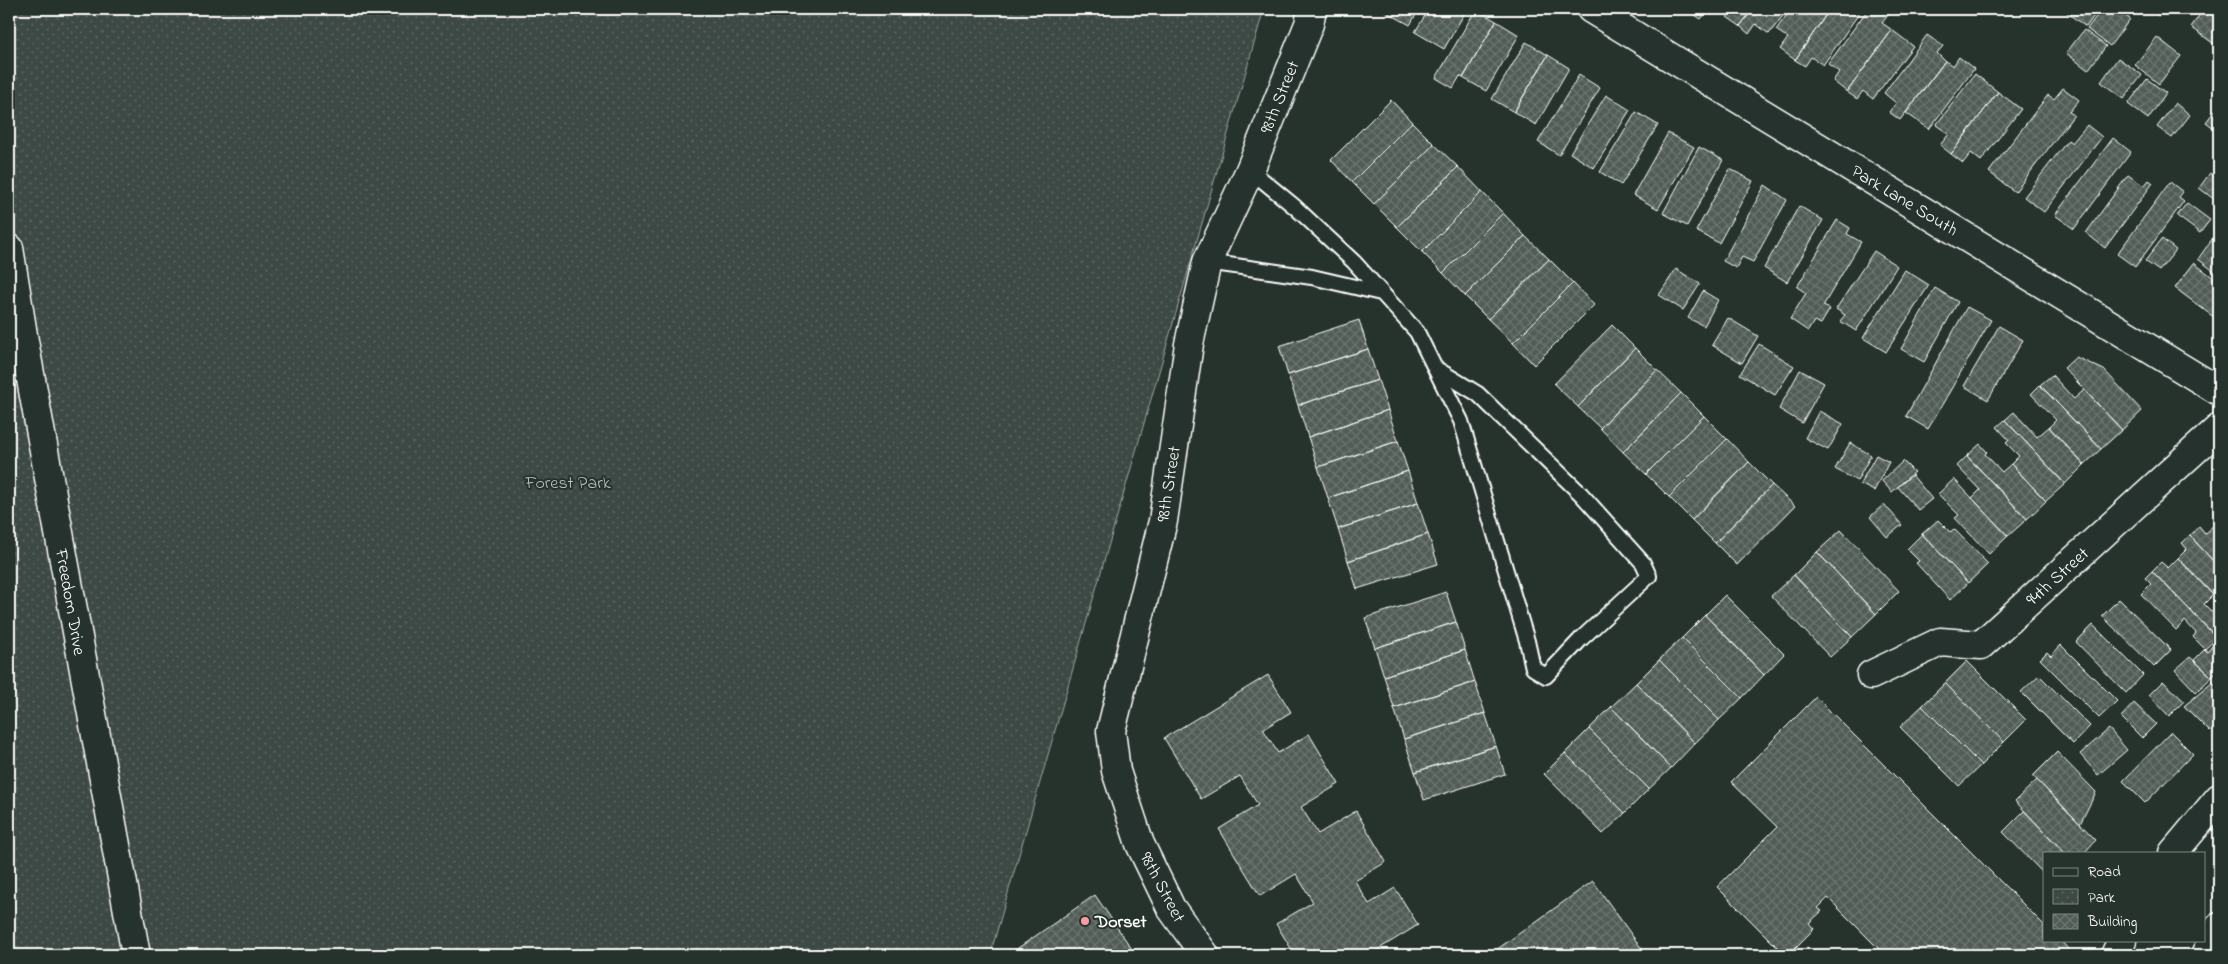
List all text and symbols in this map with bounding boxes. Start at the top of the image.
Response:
street label: 98th Street [1254,57,1307,138]
street label: Park Lane South [1846,160,1962,244]
street label: 98th Street [1151,444,1189,524]
park label: Forest Park [524,471,611,497]
street label: 94th Street [2021,542,2096,613]
street label: Freedom Drive [47,546,91,658]
street label: 98th Street [1132,848,1191,928]
legend [2043,852,2206,942]
text: Road [2088,861,2121,883]
text: Park [2088,887,2116,909]
place label: Dorset [1094,910,1147,936]
text: Building [2087,911,2137,934]
marker: Dorset [1079,915,1091,927]

